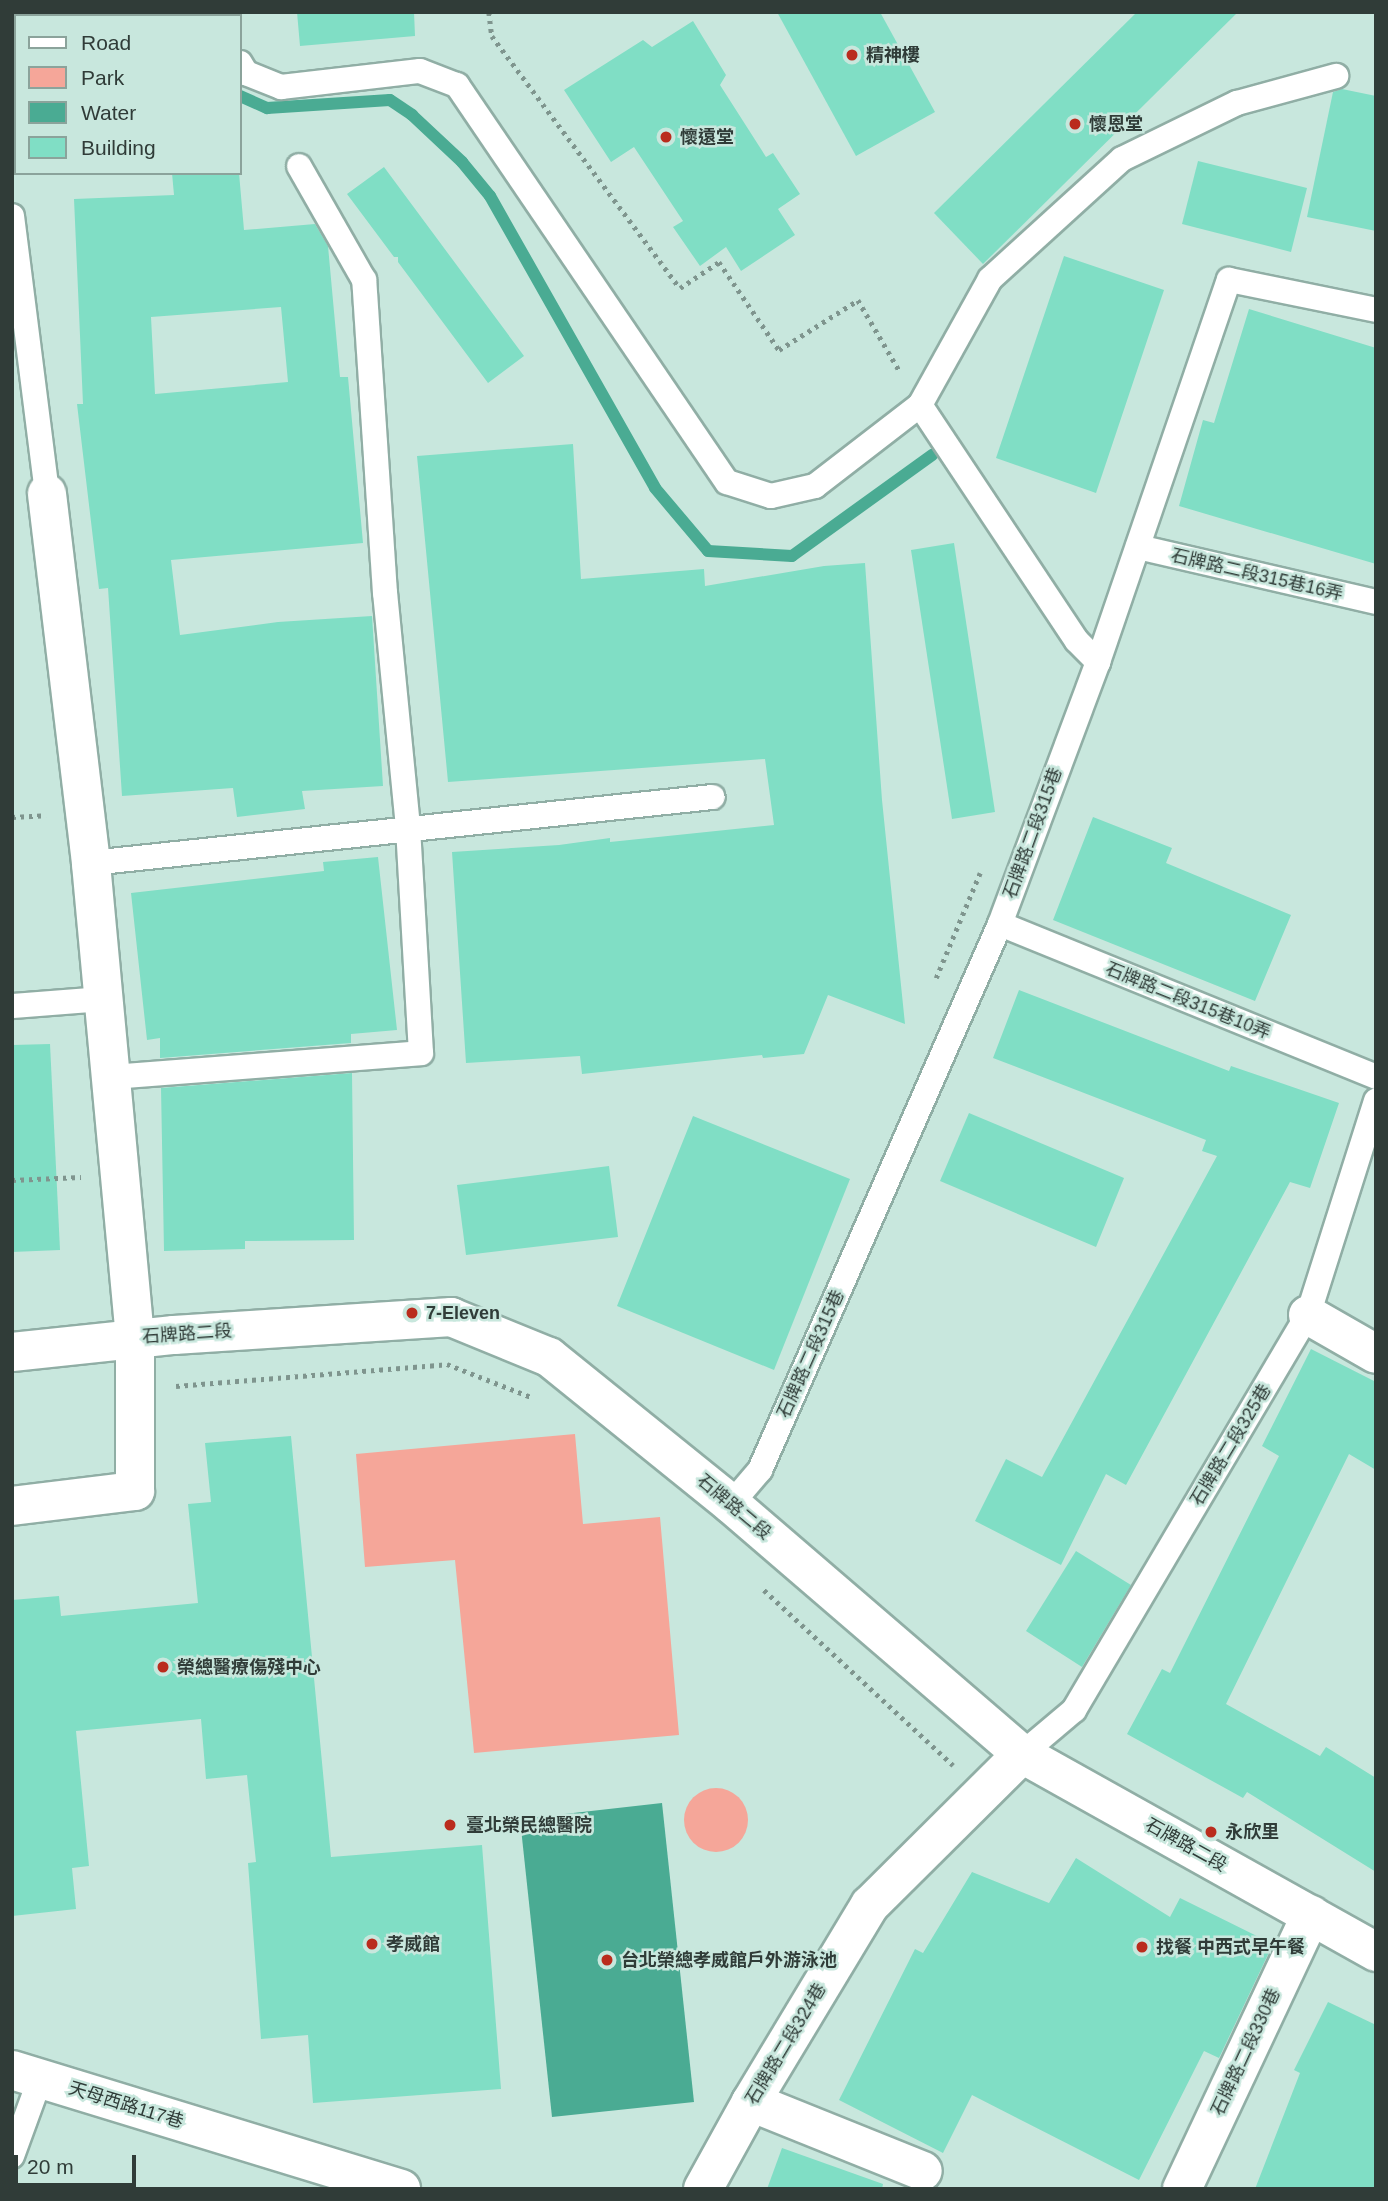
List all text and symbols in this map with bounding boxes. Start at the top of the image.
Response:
legend [14,14,242,175]
text: Road [81,31,131,54]
place label: 精神樓 [866,44,920,66]
marker: 精神樓 [844,47,860,63]
text: Park [81,66,124,89]
text: Water [81,101,136,124]
place label: 懷恩堂 [1089,113,1143,135]
marker: 懷恩堂 [1067,116,1083,132]
place label: 懷遠堂 [680,126,734,148]
marker: 懷遠堂 [658,129,674,145]
text: Building [81,136,156,159]
street label: 石牌路二段315巷16弄 [1169,545,1345,605]
street label: 石牌路二段315巷 [999,764,1067,902]
street label: 石牌路二段315巷10弄 [1102,958,1274,1044]
street label: 石牌路二段315巷 [773,1287,849,1421]
place label: 7-Eleven [426,1302,500,1324]
marker: 7-Eleven [404,1305,420,1321]
street label: 石牌路二段 [141,1320,233,1348]
street label: 石牌路二段325巷 [1186,1380,1276,1510]
street label: 石牌路二段 [693,1470,775,1544]
place label: 榮總醫療傷殘中心 [177,1656,321,1678]
marker: 榮總醫療傷殘中心 [155,1659,171,1675]
place label: 臺北榮民總醫院 [466,1814,592,1836]
street label: 石牌路二段 [1141,1814,1231,1876]
marker: 臺北榮民總醫院 [440,1815,460,1835]
place label: 永欣里 [1225,1821,1279,1843]
marker: 永欣里 [1203,1824,1219,1840]
place label: 孝威館 [386,1933,440,1955]
marker: 孝威館 [364,1936,380,1952]
place label: 找餐 中西式早午餐 [1156,1936,1305,1958]
marker: 找餐 中西式早午餐 [1134,1939,1150,1955]
place label: 台北榮總孝威館戶外游泳池 [621,1949,837,1971]
marker: 台北榮總孝威館戶外游泳池 [599,1952,615,1968]
street label: 石牌路二段324巷 [741,1979,831,2109]
street label: 石牌路二段330巷 [1207,1985,1285,2119]
street label: 天母西路117巷 [66,2077,186,2133]
scale bar [18,2142,140,2186]
text: 20 m [27,2155,74,2178]

